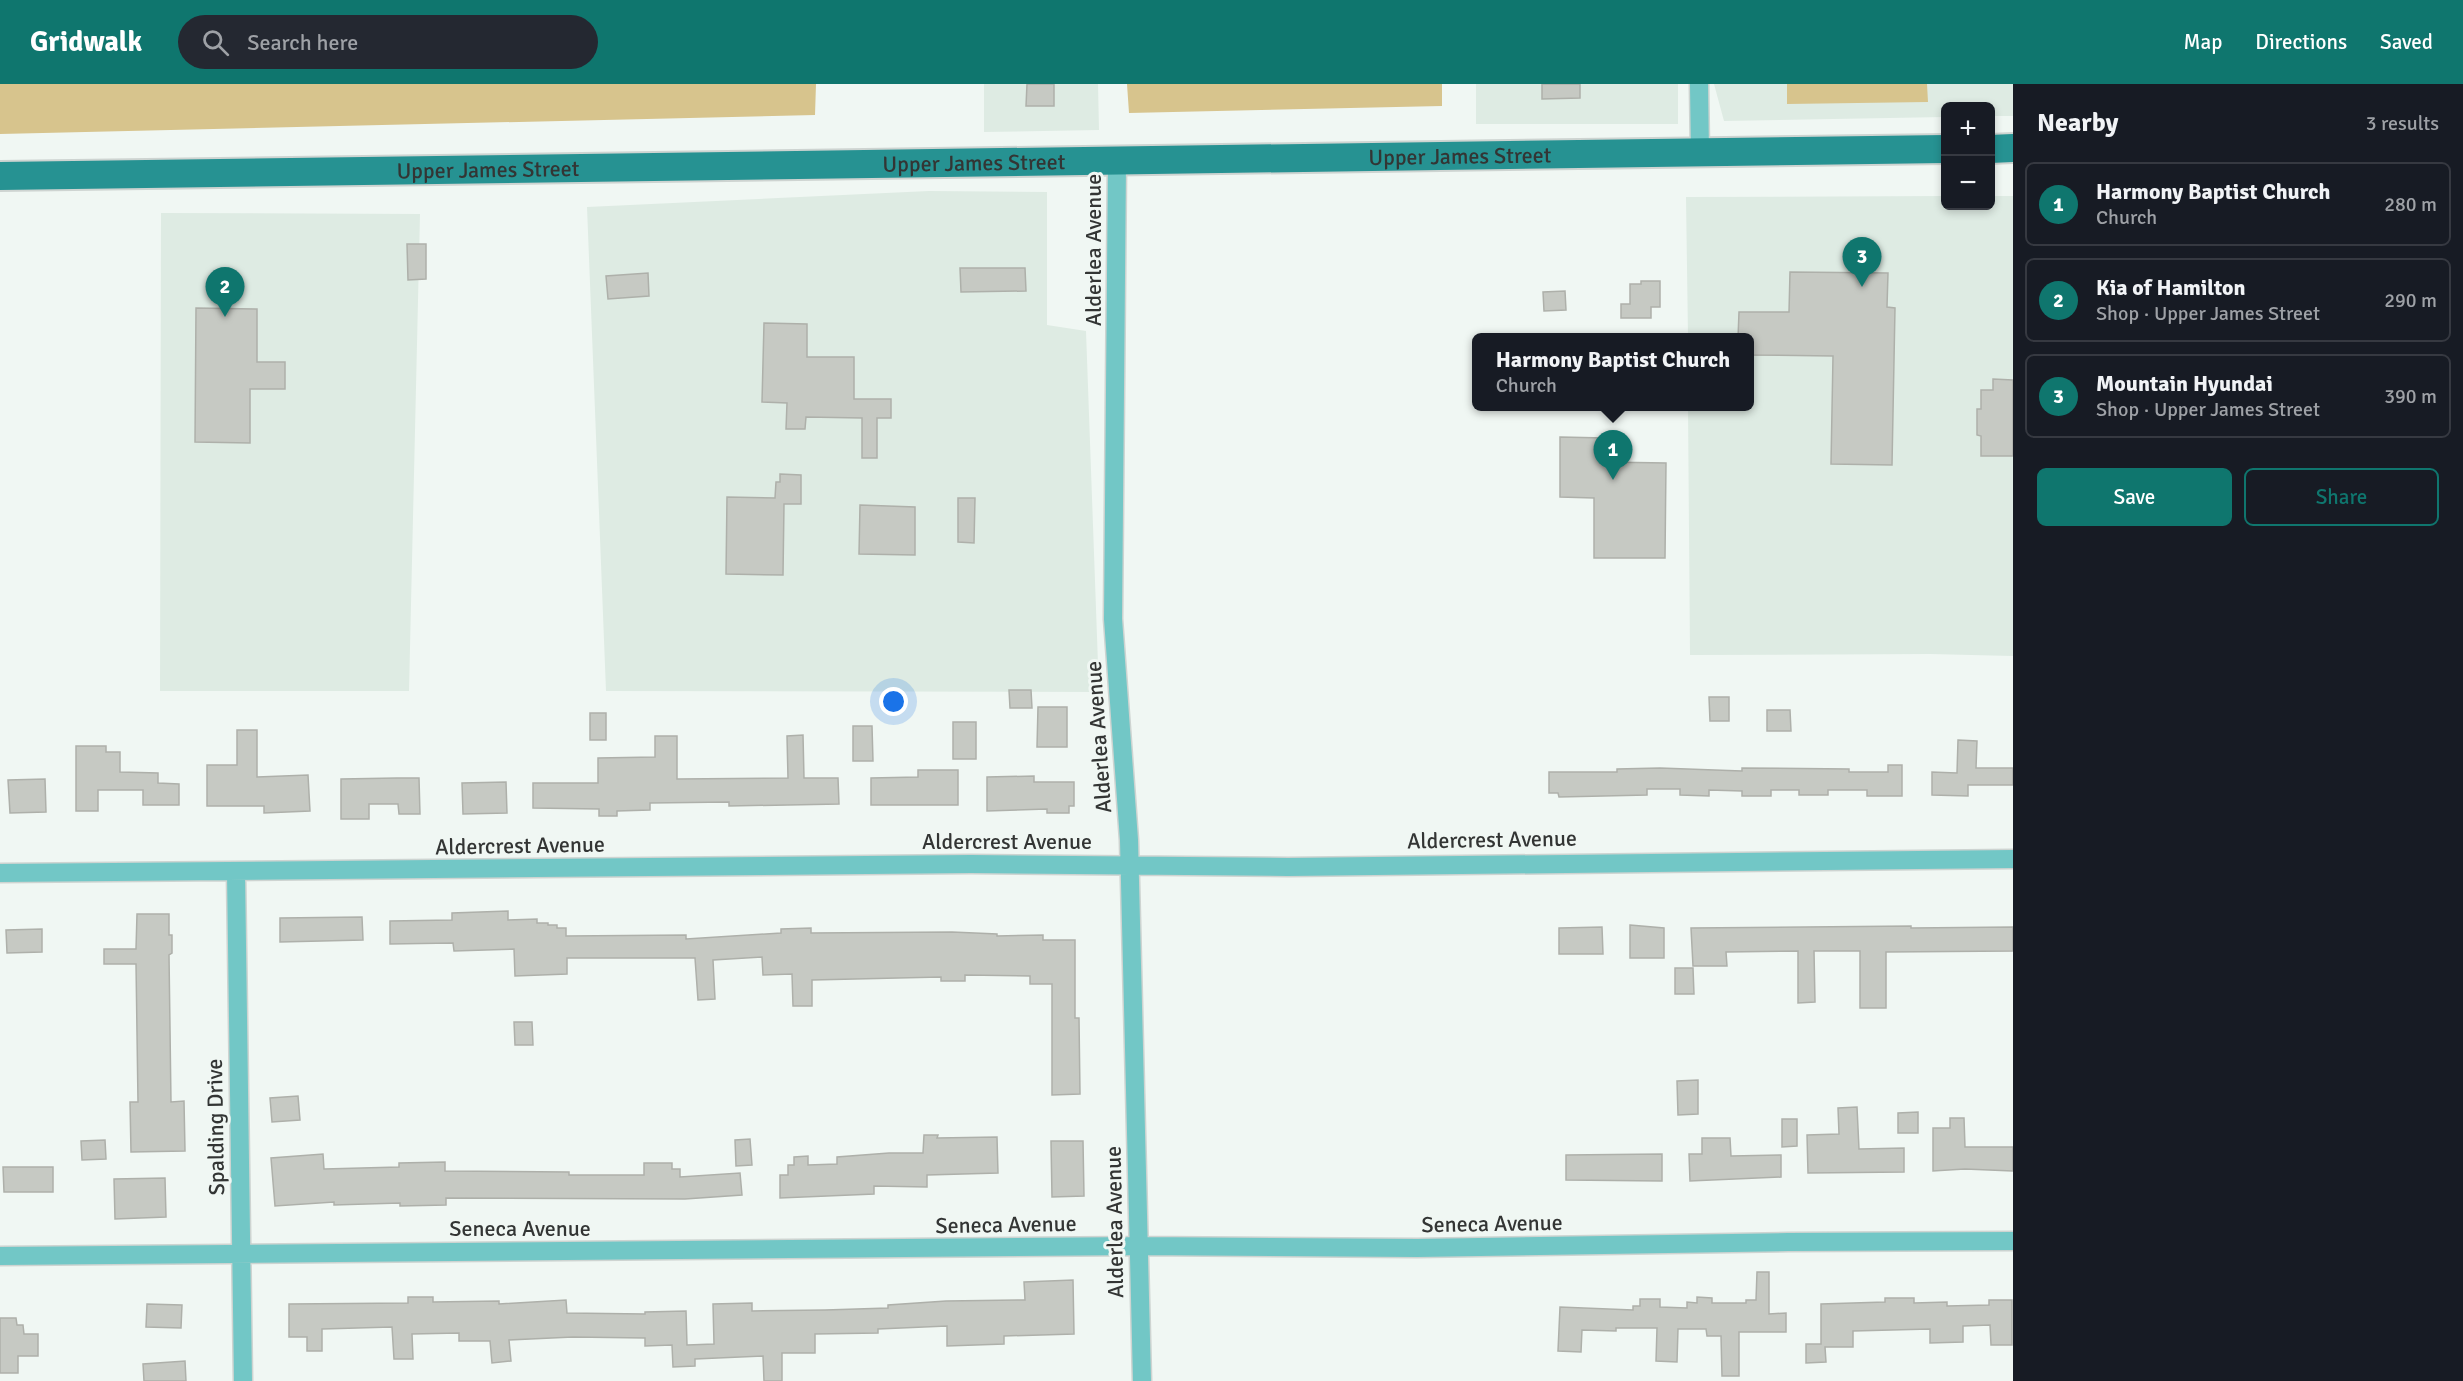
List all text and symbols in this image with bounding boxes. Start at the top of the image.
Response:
search box [178,15,598,69]
text: Gridwalk [30,25,142,59]
icon: search [199,26,232,59]
text: Search here [247,29,358,56]
text: Map [2184,29,2222,55]
text: Directions [2255,29,2347,55]
text: Saved [2380,29,2433,55]
map controls [1941,102,1995,210]
button: + [1941,102,1995,156]
text: Nearby [2037,107,2118,139]
text: 3 results [2366,111,2439,136]
street label: Upper James Street [1368,141,1552,171]
street label: Upper James Street [882,148,1066,178]
street label: Upper James Street [396,155,580,184]
button: − [1941,156,1995,210]
street label: Alderlea Avenue [1080,174,1107,326]
text: Harmony Baptist Church [2096,178,2330,205]
text: 1 [2053,192,2064,217]
text: 280 m [2384,192,2437,217]
text: Church [2096,205,2157,230]
pin: 3 [1842,238,1882,287]
pin: 2 [206,268,244,317]
text: Kia of Hamilton [2096,274,2246,301]
text: 2 [2053,288,2064,313]
text: 290 m [2384,288,2437,313]
text: Shop · Upper James Street [2096,301,2320,326]
popup [1472,333,1754,411]
text: Harmony Baptist Church [1496,346,1730,373]
text: Mountain Hyundai [2096,370,2273,397]
text: Church [1496,373,1557,398]
text: 3 [2053,384,2064,409]
text: 390 m [2384,384,2437,409]
text: Shop · Upper James Street [2096,397,2320,422]
pin: 1 [1594,430,1632,480]
button: Save [2037,468,2232,526]
button: Share [2244,468,2439,526]
street label: Alderlea Avenue [1080,660,1117,814]
your location [879,687,908,716]
street label: Aldercrest Avenue [1407,825,1577,854]
street label: Aldercrest Avenue [922,828,1092,855]
street label: Aldercrest Avenue [435,831,605,860]
street label: Spalding Drive [201,1058,230,1196]
street label: Alderlea Avenue [1100,1146,1129,1298]
street label: Seneca Avenue [1421,1209,1563,1238]
street label: Seneca Avenue [935,1210,1077,1239]
street label: Seneca Avenue [449,1215,591,1242]

